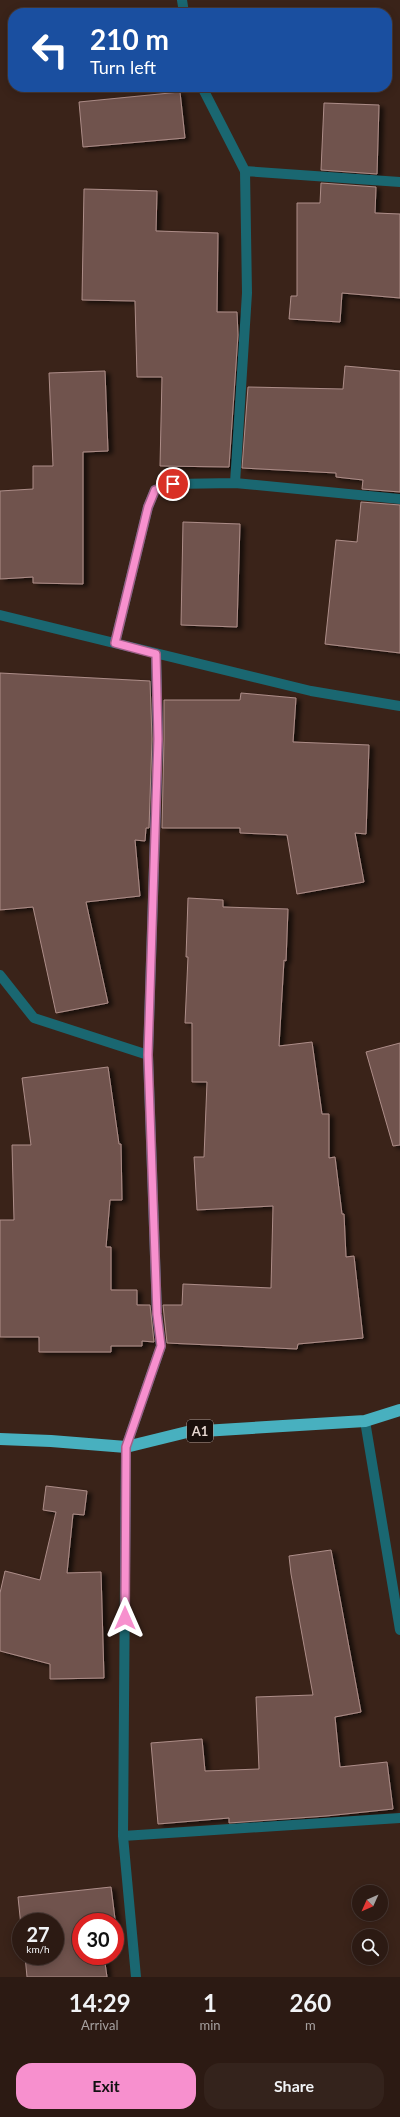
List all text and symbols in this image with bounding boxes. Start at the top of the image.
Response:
text: 210 m [90,22,169,56]
icon: left [24,24,76,76]
text: Turn left [90,56,156,78]
pin [156,467,190,501]
icon: arrive [162,473,184,495]
road number: A1 [187,1420,213,1442]
position arrow [104,1597,146,1639]
north arrow [352,1885,388,1921]
map controls [352,1885,388,1965]
speed limit sign: 30 [72,1913,124,1965]
text: 27 [26,1922,50,1946]
button: search [352,1929,388,1965]
text: km/h [26,1943,50,1955]
text: 14:29 [69,1988,131,2017]
text: 1 [203,1988,217,2017]
text: 260 [289,1988,331,2017]
text: Arrival [81,2017,118,2033]
text: min [200,2017,221,2033]
text: m [305,2017,316,2033]
button: Exit [16,2063,196,2109]
button: Share [204,2063,384,2109]

